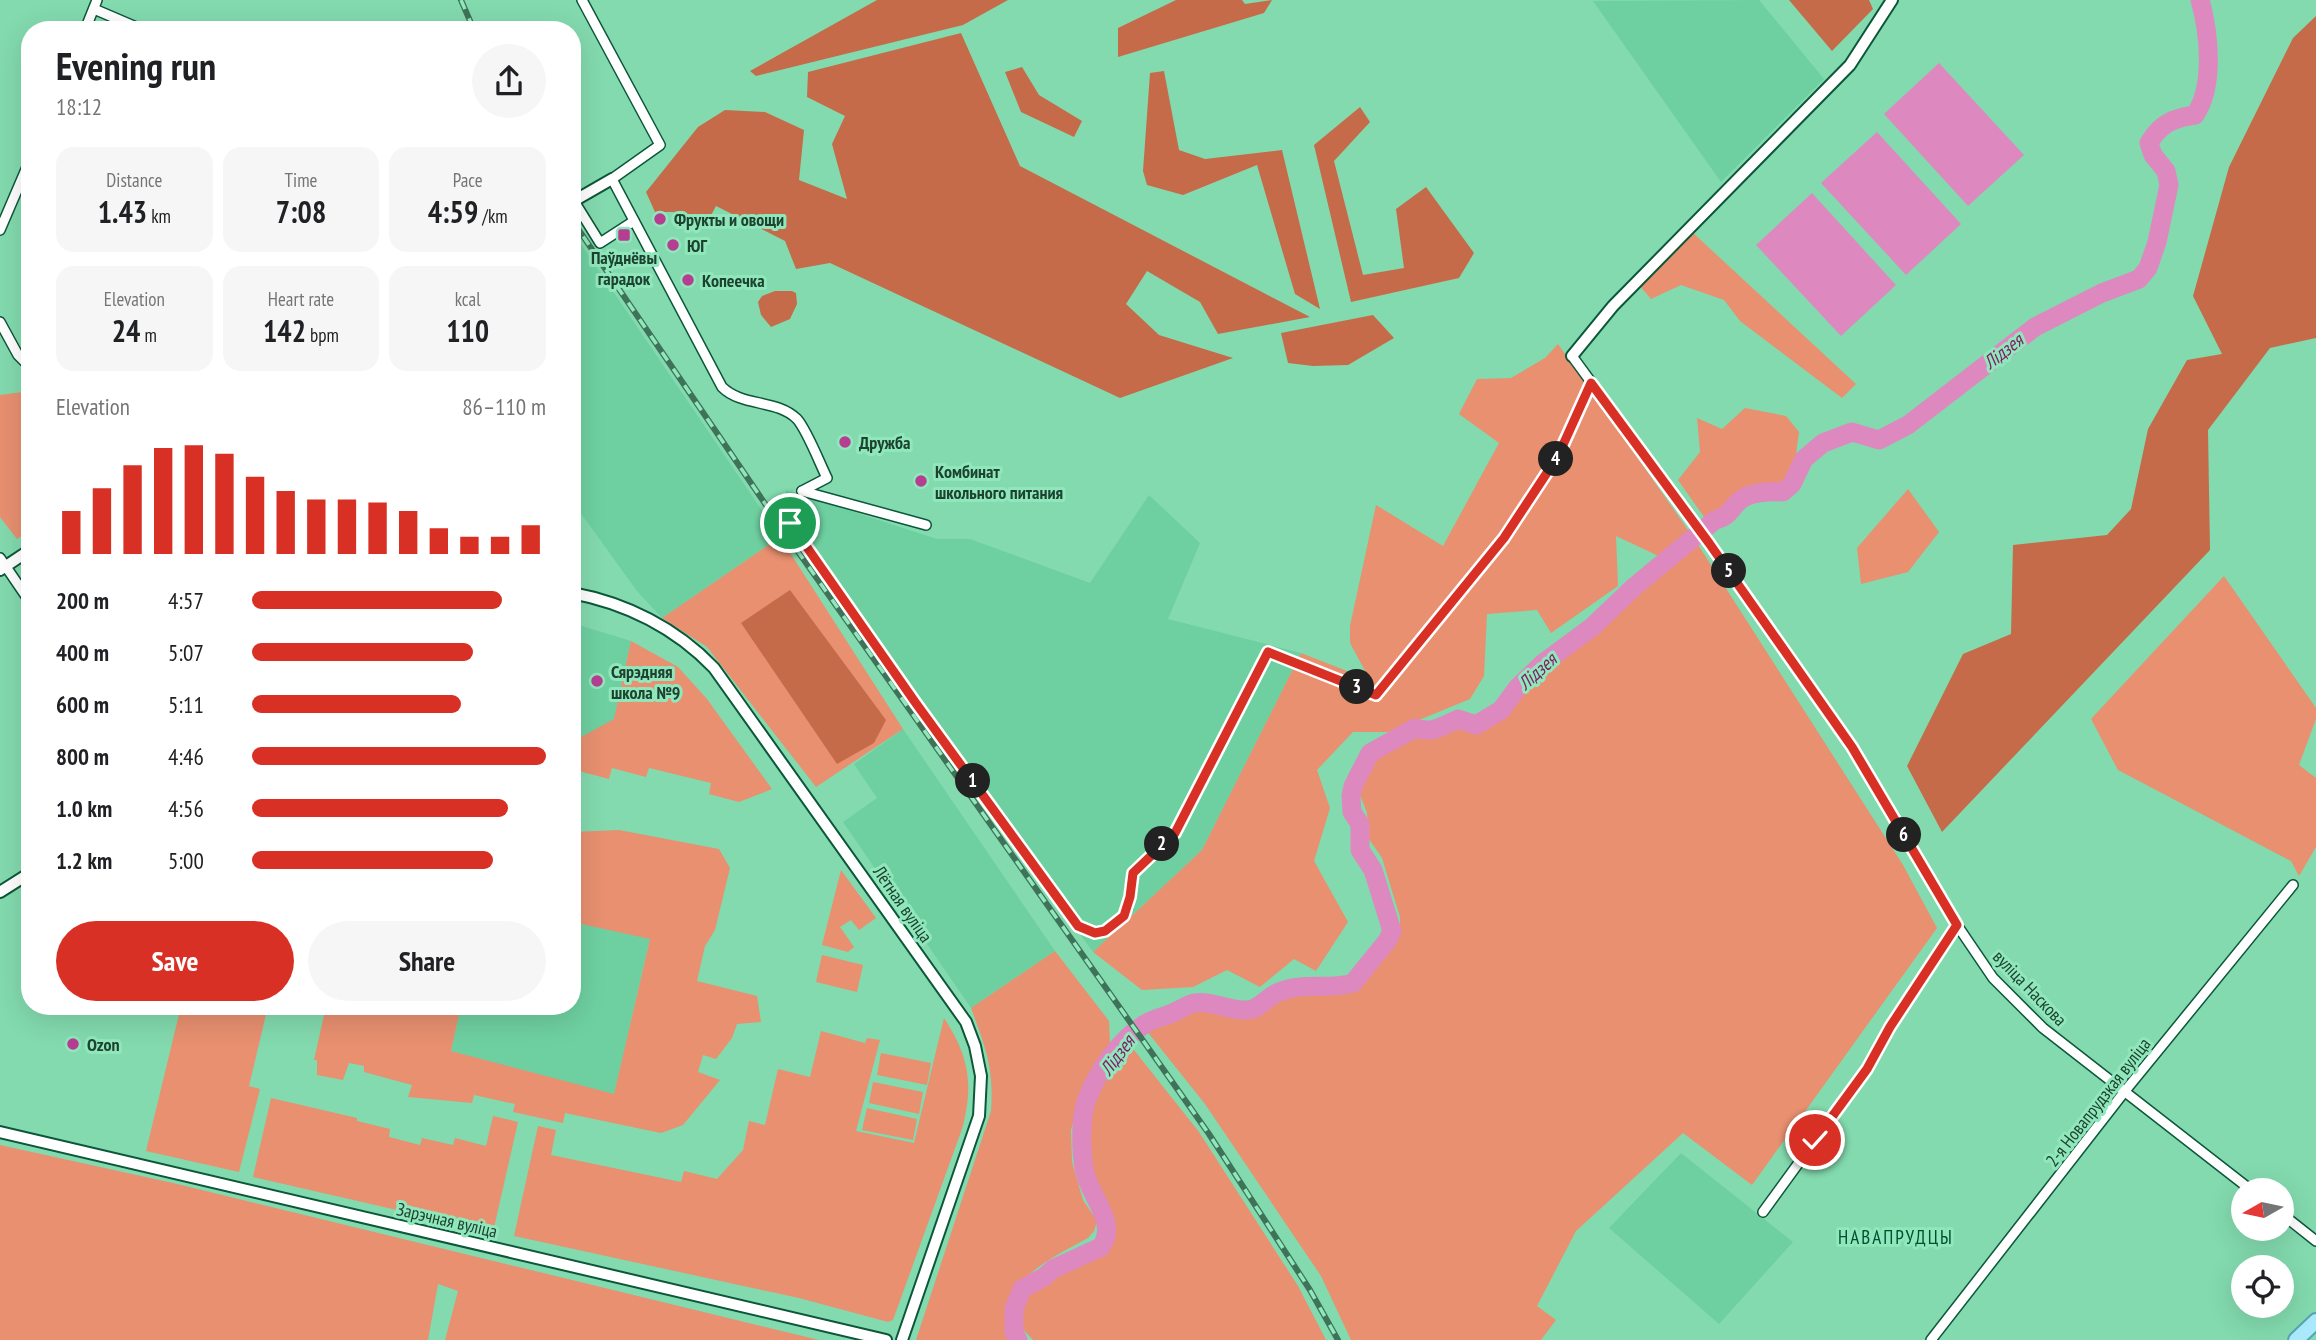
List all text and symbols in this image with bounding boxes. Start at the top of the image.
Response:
text: Evening run [56,41,216,90]
button: share [472,44,546,118]
text: 18:12 [56,92,102,121]
text: Distance [106,168,162,192]
text: Time [285,168,317,192]
text: Pace [453,168,483,192]
text: 1.43 [98,192,147,231]
text: 7:08 [276,192,326,231]
text: 4:59 [428,192,478,231]
text: km [147,204,171,228]
text: /km [478,204,508,228]
place label: Фрукты и овощи [674,208,784,231]
marker: Фрукты и овощи [652,211,668,227]
marker: Паўднёвы гарадок [616,227,632,243]
place label: ЮГ [687,234,707,257]
marker: ЮГ [665,237,681,253]
place label: Паўднёвы гарадок [591,246,657,290]
place label: Копеечка [702,269,765,292]
marker: Копеечка [680,272,696,288]
text: Elevation [104,287,165,311]
text: Heart rate [268,287,334,311]
text: kcal [455,287,481,311]
text: 24 [112,311,140,350]
text: 142 [263,311,306,350]
text: 110 [446,311,489,350]
text: m [140,323,157,347]
text: bpm [306,323,339,347]
water label: Лідзея [1978,327,2029,375]
text: Elevation [56,392,130,421]
text: 86–110 m [462,392,546,421]
place label: Дружба [859,431,910,454]
marker: Дружба [837,434,853,450]
pin: 4 [1538,442,1574,476]
text: 4 [1551,446,1560,470]
place label: Комбинат школьного питания [935,460,1063,504]
marker: Комбинат школьного питания [913,473,929,489]
pin [760,493,820,553]
icon: arrive [771,504,809,542]
pin: 5 [1712,554,1746,588]
text: 5 [1724,558,1733,582]
text: 200 m [56,586,109,615]
text: 4:57 [168,586,204,615]
text: 400 m [56,638,109,667]
text: 5:07 [168,638,204,667]
water label: Лідзея [1512,646,1563,695]
place label: Сярэдняя школа №9 [611,660,680,704]
pin: 3 [1340,670,1374,704]
marker: Сярэдняя школа №9 [589,673,605,689]
text: 3 [1352,674,1361,698]
text: 600 m [56,690,109,719]
text: 5:11 [168,690,204,719]
text: 800 m [56,742,109,771]
text: 4:46 [168,742,204,771]
pin: 1 [956,764,990,798]
text: 1 [968,768,977,792]
text: 1.0 km [56,794,112,823]
text: 4:56 [168,794,204,823]
pin: 6 [1886,818,1922,852]
text: 6 [1899,822,1908,846]
pin: 2 [1144,826,1180,862]
text: 2 [1157,831,1166,855]
text: 1.2 km [56,846,112,875]
text: 5:00 [168,846,204,875]
street label: Лётная вуліца [868,860,938,947]
button: Save [56,921,294,1001]
button: Share [308,921,546,1001]
street label: вуліца Наскова [1988,945,2072,1031]
water label: Лідзея [1094,1029,1141,1081]
place label: Ozon [87,1033,120,1056]
street label: 2-я Новапрудзкая вуліца [2041,1033,2155,1171]
marker: Ozon [65,1036,81,1052]
pin [1785,1110,1845,1170]
icon: check [1796,1121,1834,1159]
north arrow [2231,1178,2294,1241]
map controls [2231,1178,2294,1318]
street label: Зарэчная вуліца [394,1197,500,1243]
district label: НАВАПРУДЦЫ [1838,1225,1954,1249]
button: locate [2231,1255,2294,1318]

